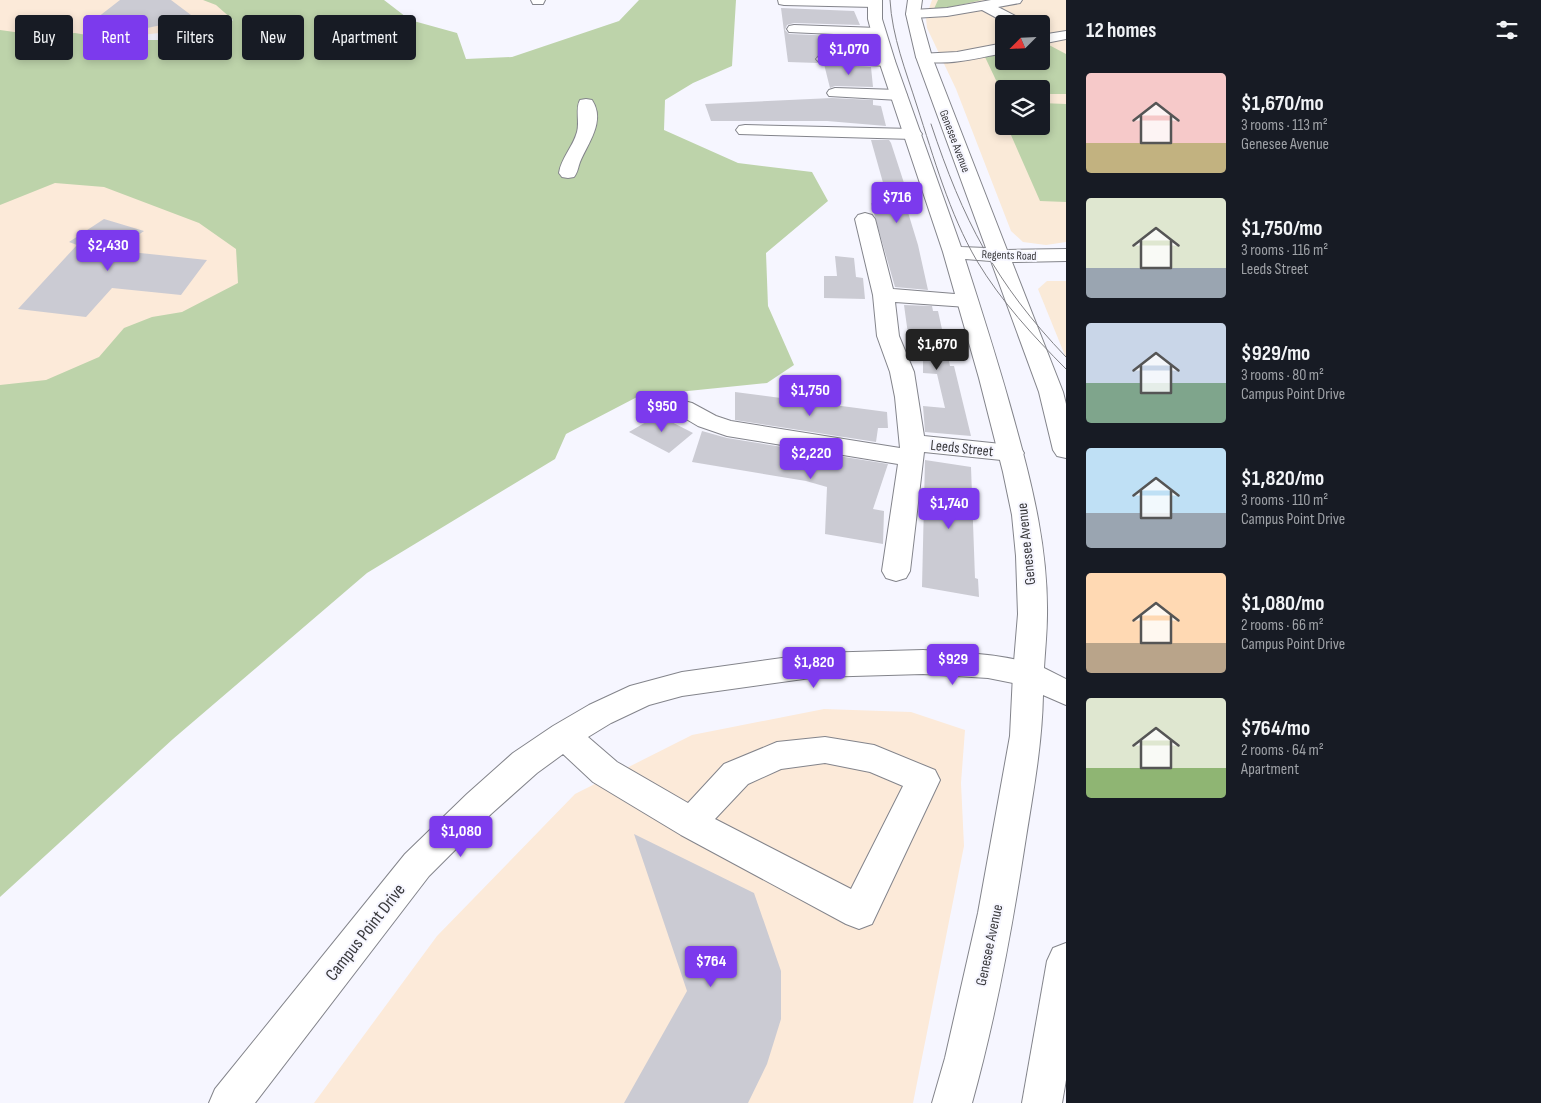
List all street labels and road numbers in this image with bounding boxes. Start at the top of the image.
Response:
street label: Genesee Avenue [936,108,973,175]
street label: Regents Road [981,247,1037,264]
street label: Leeds Street [930,436,995,461]
street label: Genesee Avenue [1013,502,1040,586]
street label: Campus Point Drive [321,880,410,985]
street label: Genesee Avenue [972,903,1007,987]

